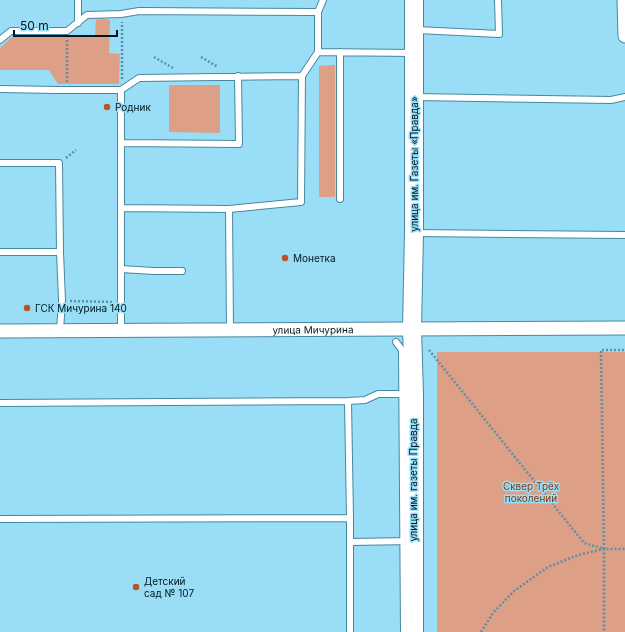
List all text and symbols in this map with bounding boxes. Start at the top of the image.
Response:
scale bar [14,12,117,38]
text: 50 m [20,18,49,33]
street label: улица им. Газеты «Правда» [408,96,420,232]
place label: Родник [115,101,151,113]
marker: Родник [102,102,112,112]
place label: Монетка [293,252,336,264]
marker: Монетка [280,253,290,263]
place label: ГСК Мичурина 140 [35,302,127,314]
marker: ГСК Мичурина 140 [22,303,32,313]
street label: улица Мичурина [272,323,354,336]
street label: улица им. газеты Правда [407,418,419,542]
park label: Сквер Трёх поколений [503,480,560,504]
place label: Детский сад № 107 [144,575,194,599]
marker: Детский сад № 107 [131,582,141,592]

